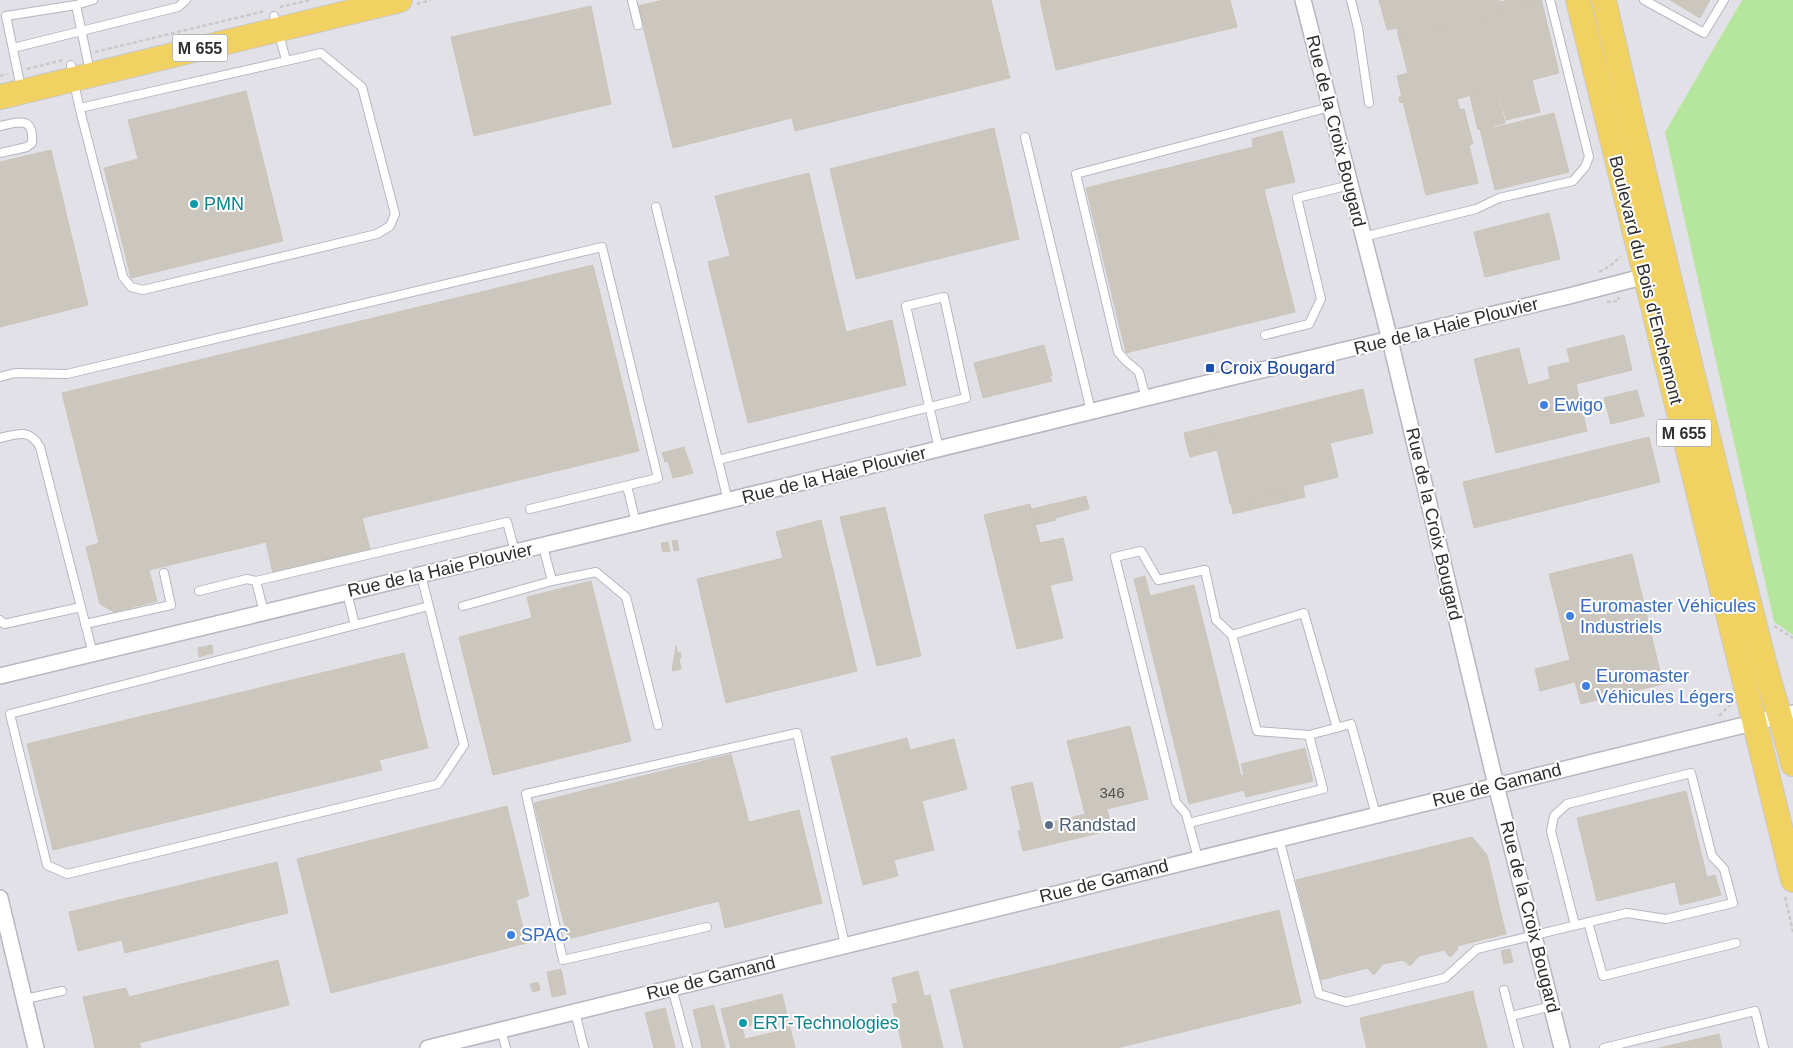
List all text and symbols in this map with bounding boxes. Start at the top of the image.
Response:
street label: Rue de la Croix Bougard [1302,33,1370,229]
road number: M 655 [172,34,228,62]
street label: Boulevard du Bois d'Enchemont [1605,154,1687,406]
place label: PMN [204,194,244,214]
marker: PMN [188,198,200,210]
street label: Rue de la Haie Plouvier [1352,293,1540,359]
place label: Croix Bougard [1220,358,1335,378]
marker: Croix Bougard [1204,362,1216,374]
place label: Ewigo [1554,395,1603,415]
marker: Ewigo [1538,399,1550,411]
road number: M 655 [1656,419,1712,446]
street label: Rue de la Croix Bougard [1402,426,1466,622]
street label: Rue de la Haie Plouvier [740,442,928,508]
street label: Rue de la Haie Plouvier [346,539,534,601]
place label: Euromaster Véhicules Industriels [1580,596,1756,637]
marker: Euromaster Véhicules Industriels [1564,610,1576,622]
place label: Euromaster Véhicules Légers [1596,666,1734,707]
marker: Euromaster Véhicules Légers [1580,680,1592,692]
street label: Rue de Gamand [1430,759,1564,811]
house number: 346 [1099,784,1125,801]
place label: Randstad [1059,815,1136,835]
marker: Randstad [1043,819,1055,831]
street label: Rue de la Croix Bougard [1496,819,1564,1015]
street label: Rue de Gamand [1037,855,1171,907]
place label: SPAC [521,925,569,945]
marker: SPAC [505,929,517,941]
street label: Rue de Gamand [644,952,778,1004]
place label: ERT-Technologies [753,1013,899,1033]
marker: ERT-Technologies [737,1017,749,1029]

